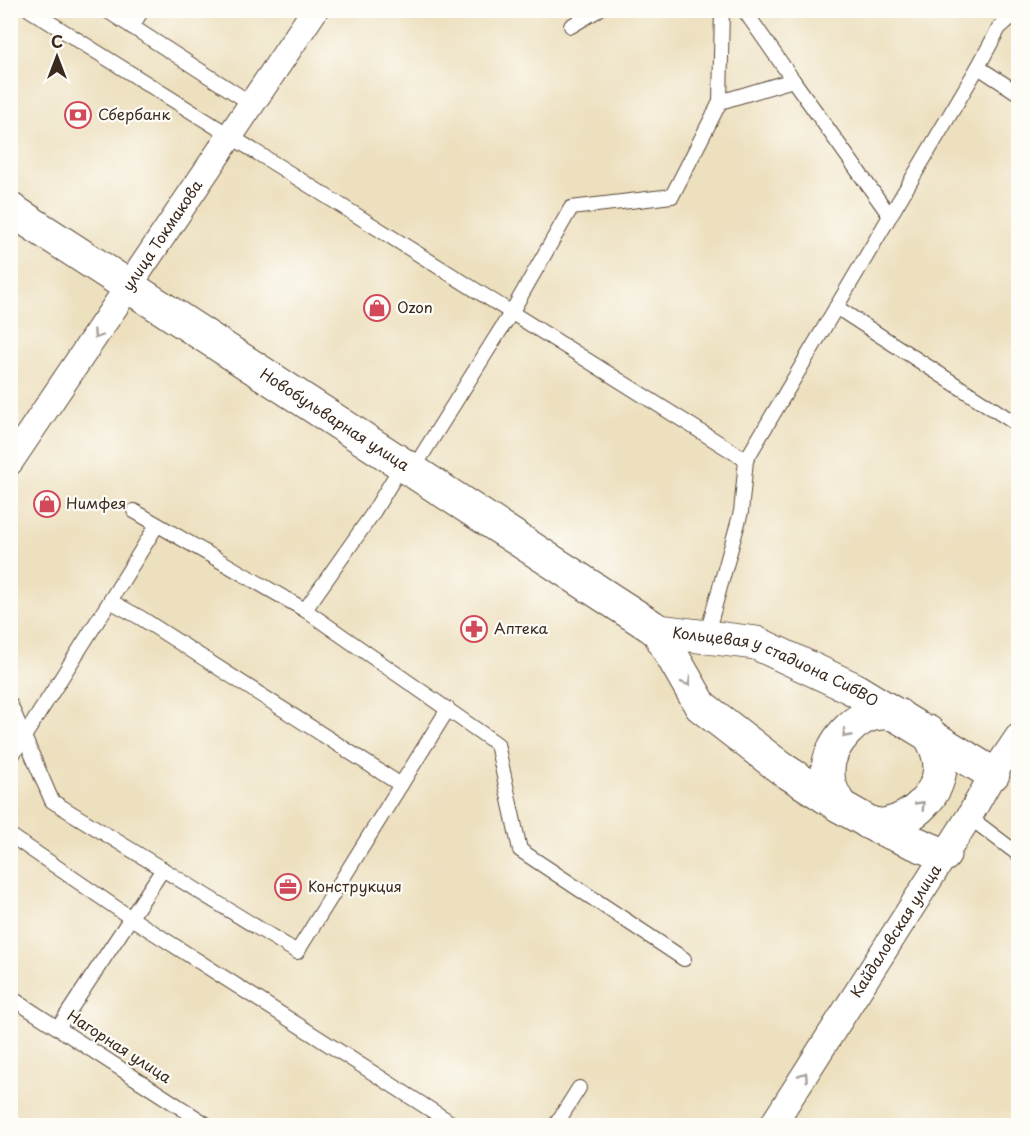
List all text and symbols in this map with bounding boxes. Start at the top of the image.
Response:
north arrow [27,27,87,87]
text: С [51,29,63,53]
bank icon: Сбербанк [63,100,93,130]
place label: Сбербанк [98,102,170,125]
street label: улица Токмакова [116,174,208,295]
shop icon: Ozon [362,293,392,323]
place label: Ozon [397,295,433,318]
one-way arrow [93,328,104,339]
street label: Новобульварная улица [256,362,415,476]
shop icon: Нимфея [32,489,62,519]
place label: Нимфея [66,491,126,514]
pharmacy icon: Аптека [459,614,489,644]
place label: Аптека [494,616,548,639]
street label: Кольцевая у стадиона СибВО [671,620,883,712]
one-way arrow [680,676,691,686]
one-way arrow [842,727,853,737]
one-way arrow [914,801,925,811]
street label: Кайдаловская улица [844,859,946,1001]
office icon: Конструкция [273,872,303,902]
place label: Конструкция [308,874,402,897]
street label: Нагорная улица [63,1003,177,1088]
one-way arrow [797,1072,808,1083]

